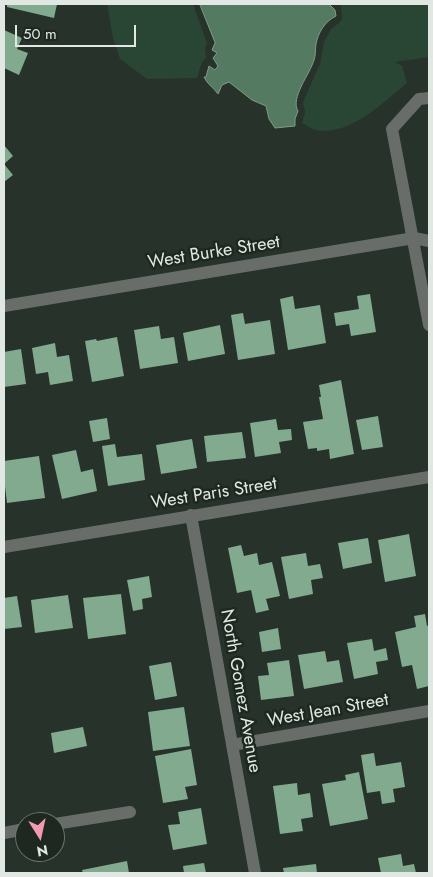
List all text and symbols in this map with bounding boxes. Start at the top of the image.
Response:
scale bar [18,15,139,47]
text: 50 m [23,23,57,45]
street label: West Burke Street [146,232,282,274]
street label: West Paris Street [150,473,278,515]
street label: North Gomez Avenue [215,608,265,774]
street label: West Jean Street [266,690,390,732]
north arrow [15,812,65,862]
text: N [35,840,50,862]

